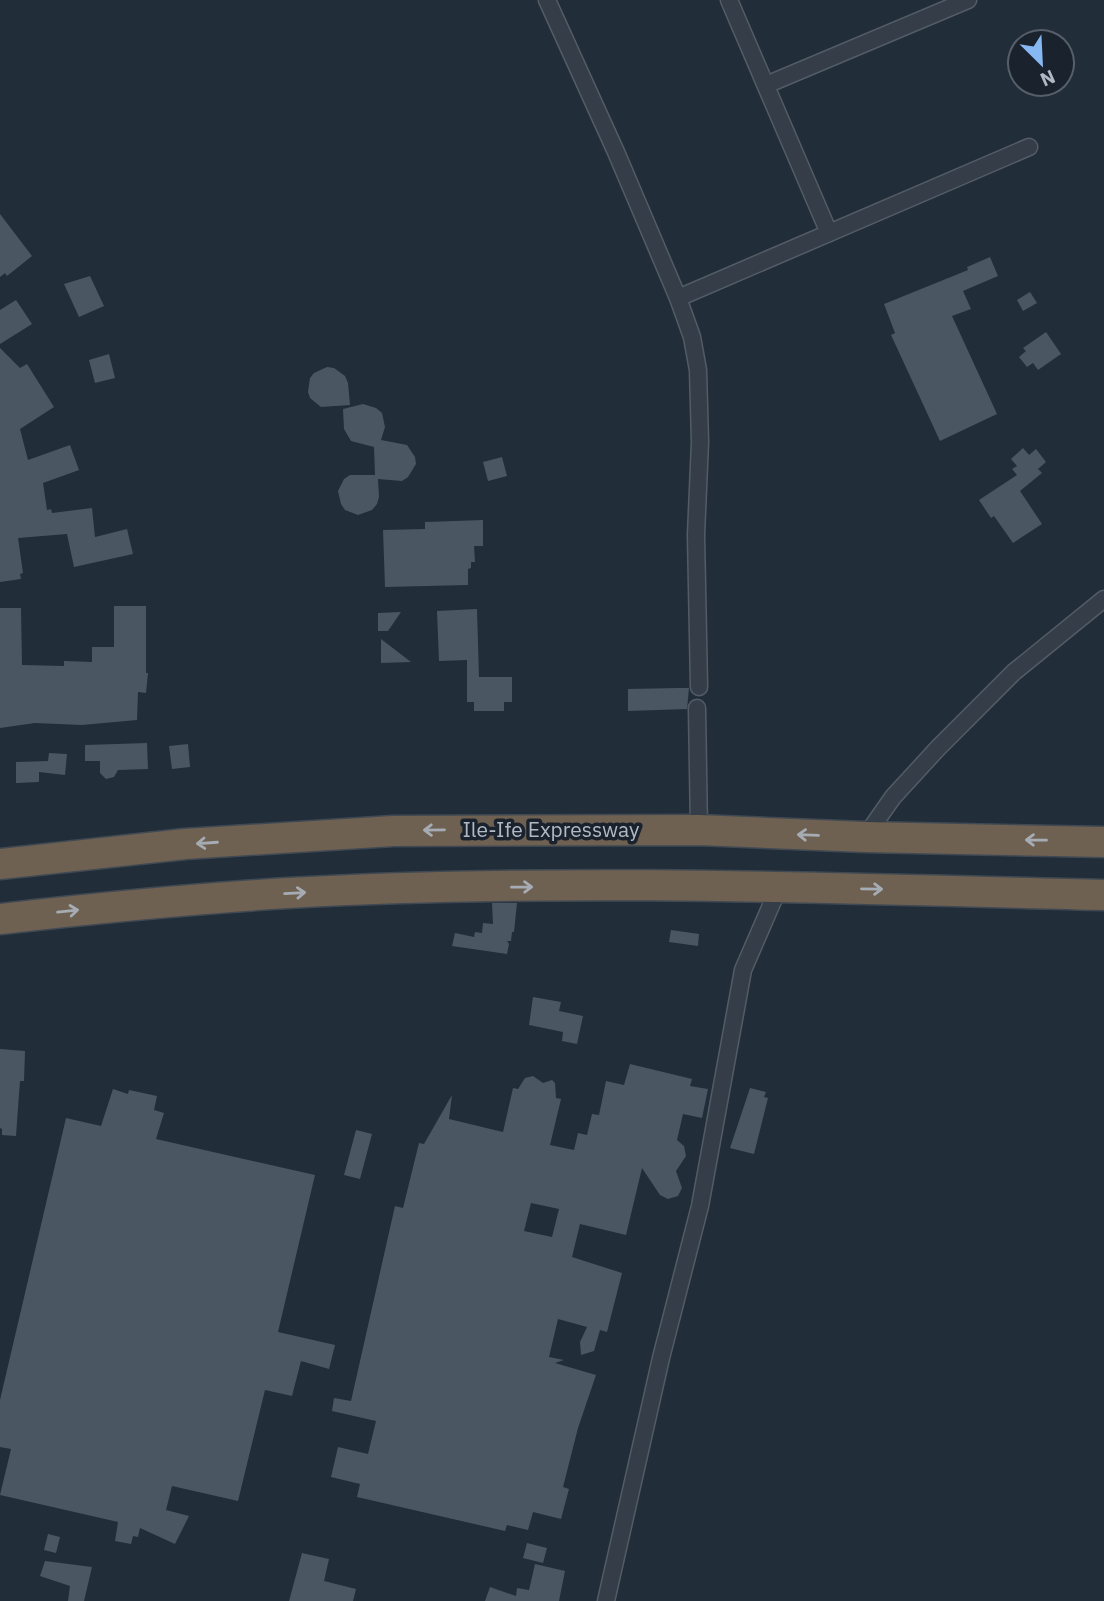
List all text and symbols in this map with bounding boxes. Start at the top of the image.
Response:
north arrow [1006,28,1076,98]
text: N [1037,65,1059,92]
street label: Ile-Ife Expressway [462,815,640,843]
one-way arrow [423,824,446,837]
one-way arrow [797,828,820,841]
one-way arrow [1025,834,1048,847]
one-way arrow [196,837,219,850]
one-way arrow [510,880,533,894]
one-way arrow [860,883,883,896]
one-way arrow [283,886,305,899]
one-way arrow [56,904,79,917]

